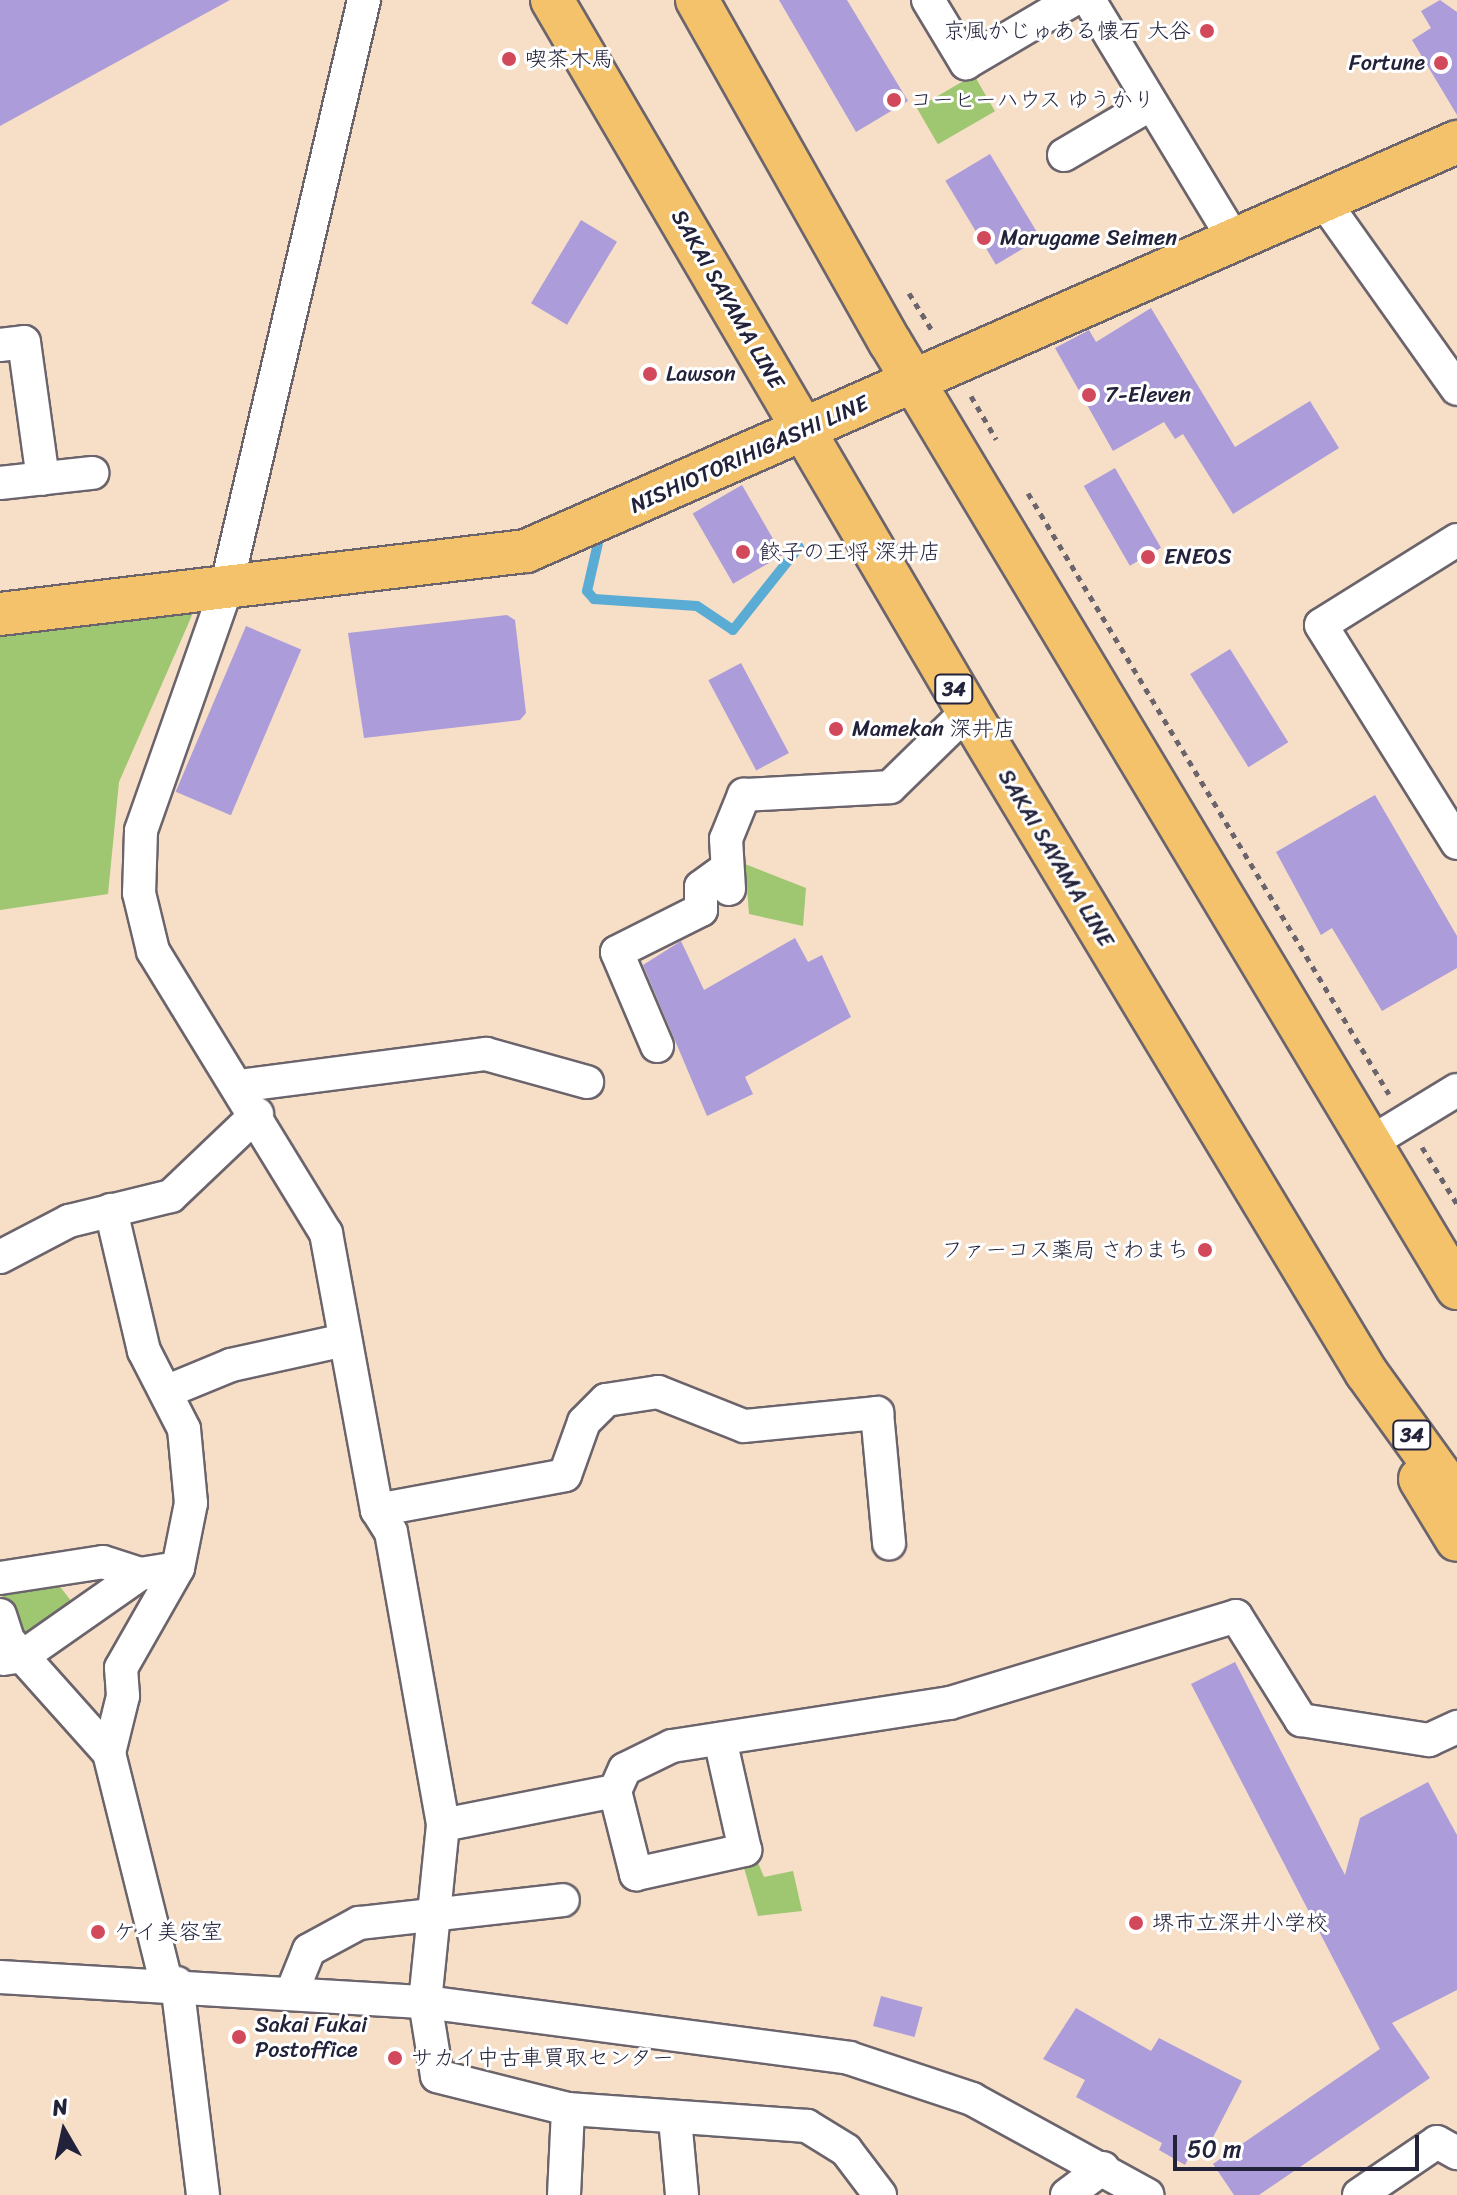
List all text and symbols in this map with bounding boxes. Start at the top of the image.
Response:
place label: 京風かじゅある懐石 大谷 [943,18,1191,44]
marker: 京風かじゅある懐石 大谷 [1198,22,1216,40]
place label: 喫茶木馬 [525,46,613,72]
marker: 喫茶木馬 [500,50,518,68]
place label: Fortune [1349,50,1425,76]
marker: Fortune [1432,54,1450,72]
place label: コーヒーハウス ゆうかり [910,87,1156,113]
marker: コーヒーハウス ゆうかり [885,91,903,109]
street label: SAKAI SAYAMA LINE [666,204,790,394]
place label: Marugame Seimen [1000,225,1176,251]
marker: Marugame Seimen [975,229,993,247]
place label: Lawson [666,361,736,387]
marker: Lawson [641,365,659,383]
place label: 7-Eleven [1105,382,1191,408]
marker: 7-Eleven [1080,386,1098,404]
street label: NISHIOTORIHIGASHI LINE [625,389,873,519]
place label: 餃子の王将 深井店 [759,539,941,565]
marker: 餃子の王将 深井店 [734,543,752,561]
place label: ENEOS [1164,544,1232,570]
marker: ENEOS [1139,548,1157,566]
road number: 34 [934,673,974,705]
place label: Mamekan 深井店 [852,716,1016,742]
marker: Mamekan 深井店 [827,720,845,738]
street label: SAKAI SAYAMA LINE [992,764,1120,952]
place label: ファーコス薬局 さわまち [941,1237,1189,1263]
marker: ファーコス薬局 さわまち [1196,1241,1214,1259]
road number: 34 [1392,1419,1432,1451]
place label: 堺市立深井小学校 [1152,1910,1328,1936]
marker: 堺市立深井小学校 [1127,1914,1145,1932]
place label: ケイ美容室 [114,1919,224,1945]
marker: ケイ美容室 [89,1923,107,1941]
place label: Sakai Fukai Postoffice [255,2011,367,2062]
marker: Sakai Fukai Postoffice [230,2028,248,2046]
place label: サカイ中古車買取センター [411,2045,675,2071]
marker: サカイ中古車買取センター [386,2049,404,2067]
text: N [50,2086,71,2127]
north arrow [24,2091,104,2171]
scale bar [1177,2119,1423,2169]
text: 50 m [1187,2128,1242,2170]

